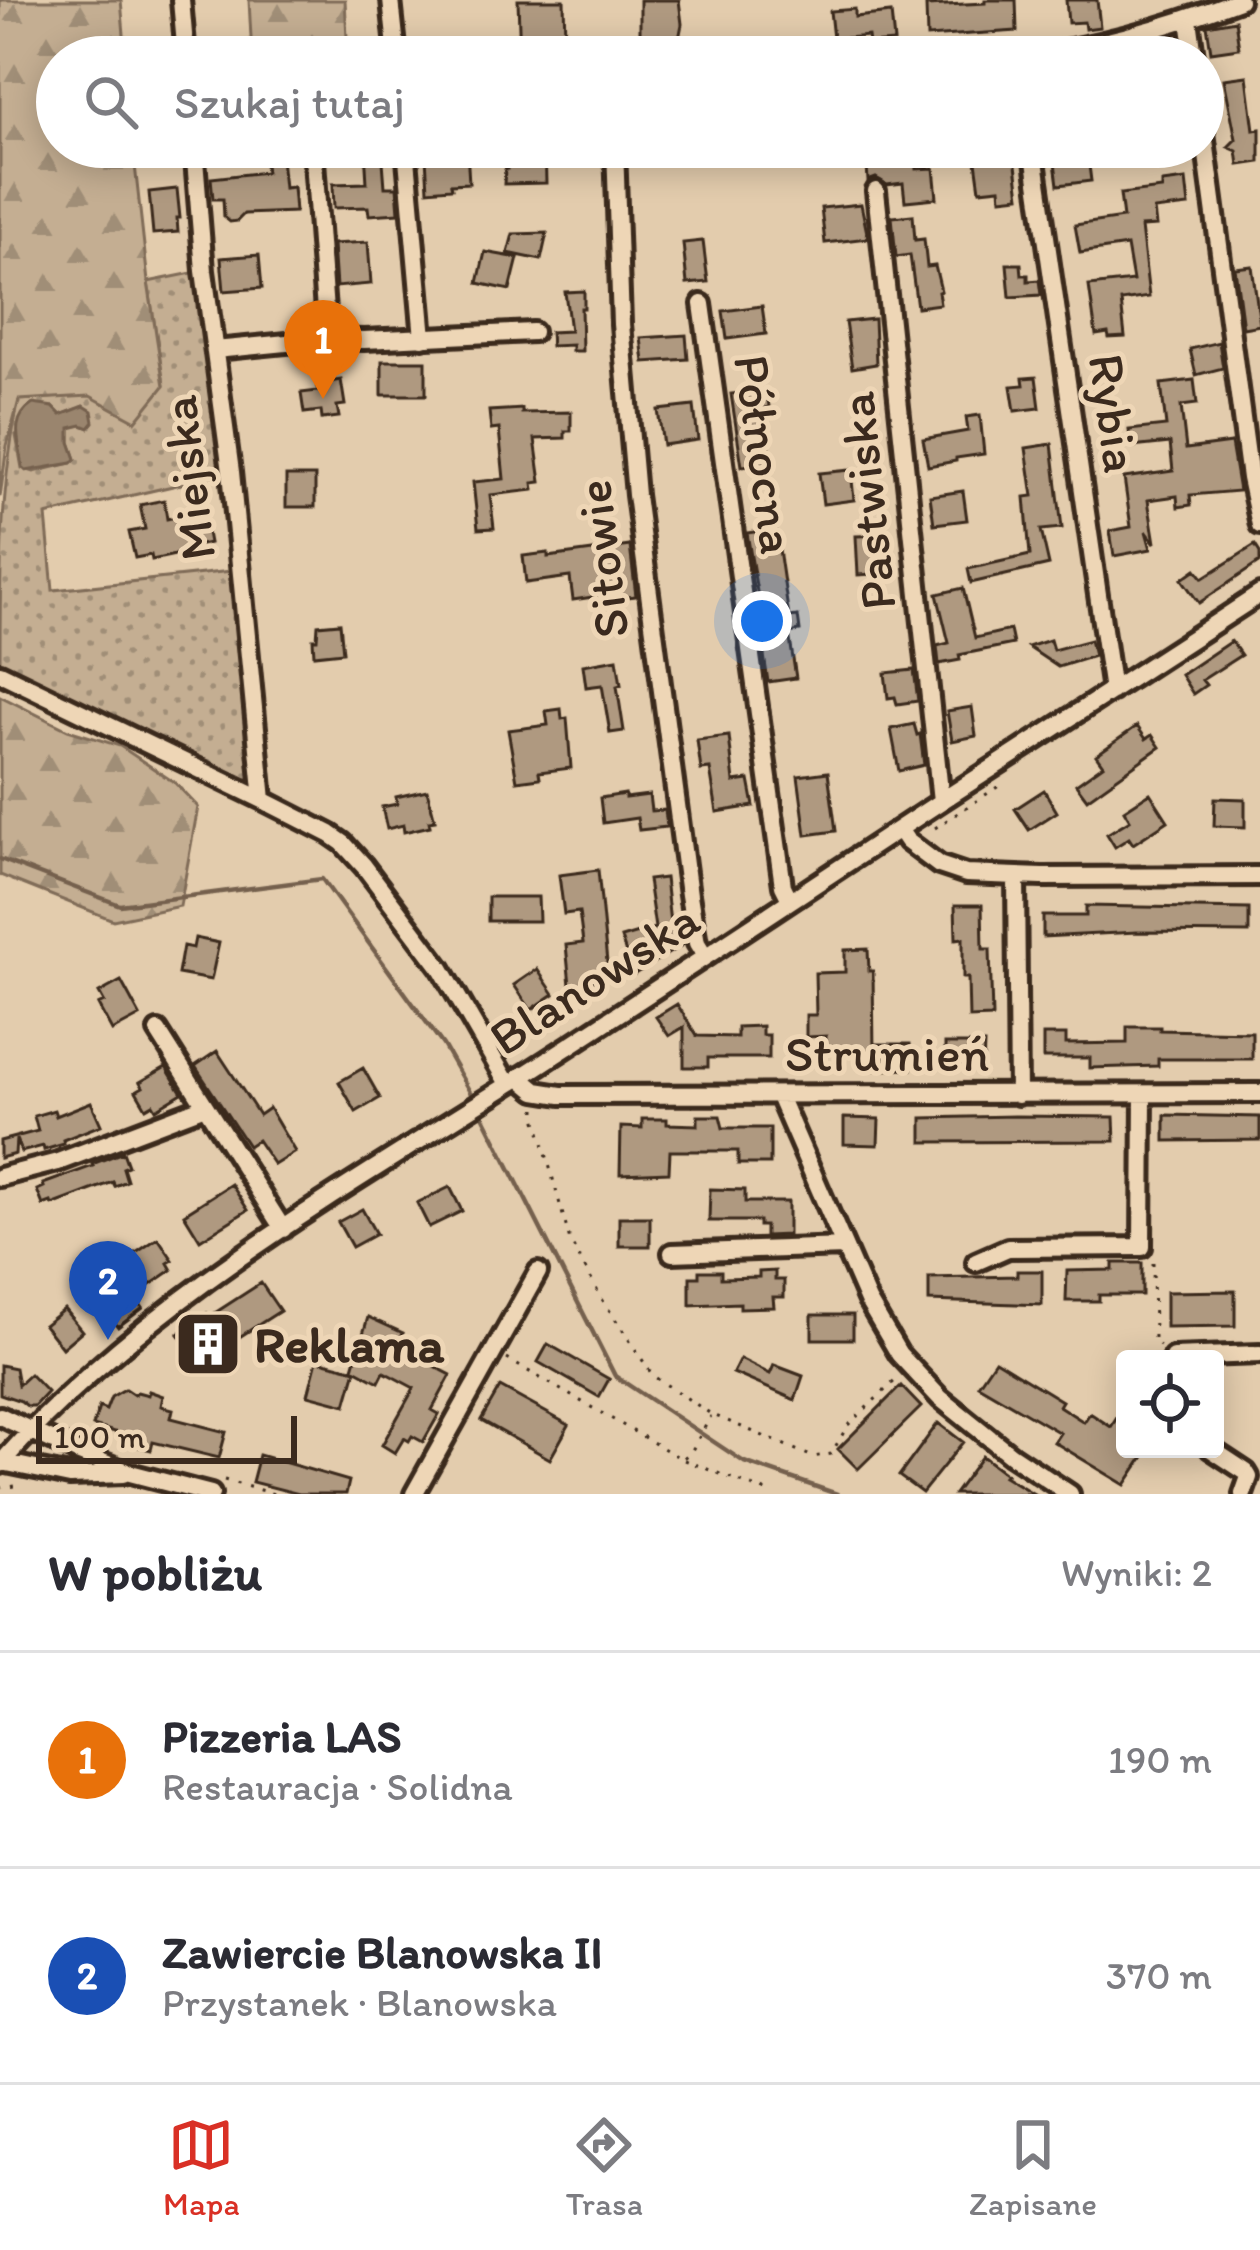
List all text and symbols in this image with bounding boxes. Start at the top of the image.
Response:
search box [36,36,1224,168]
icon: search [78,69,144,135]
text: Szukaj tutaj [174,75,405,129]
pin: 1 [284,300,362,399]
street label: Rybia [1076,350,1152,476]
street label: Północna [721,351,809,557]
street label: Pastwiska [825,389,909,613]
street label: Miejska [148,392,228,564]
street label: Sitowie [562,476,642,642]
your location [732,591,792,651]
street label: Blanowska [478,888,710,1068]
street label: Strumień [785,1023,989,1084]
pin: 2 [69,1241,147,1340]
building icon: Reklama [173,1309,243,1379]
place label: Reklama [254,1314,445,1375]
map controls [1116,1350,1224,1458]
button: locate [1116,1350,1224,1458]
scale bar [36,1410,297,1463]
text: 100 m [54,1417,145,1456]
text: W pobliżu [48,1542,262,1603]
text: Wyniki: 2 [1061,1549,1212,1596]
text: Pizzeria LAS [162,1709,402,1763]
text: 1 [78,1736,96,1783]
text: 190 m [1108,1736,1212,1783]
text: Restauracja · Solidna [162,1763,513,1810]
text: Zawiercie Blanowska II [162,1925,603,1979]
text: 2 [77,1952,97,1999]
text: 370 m [1106,1952,1212,1999]
text: Przystanek · Blanowska [162,1979,557,2026]
tab: Mapa [163,2112,240,2223]
tab: Trasa [566,2112,643,2223]
tab: Zapisane [969,2112,1097,2223]

